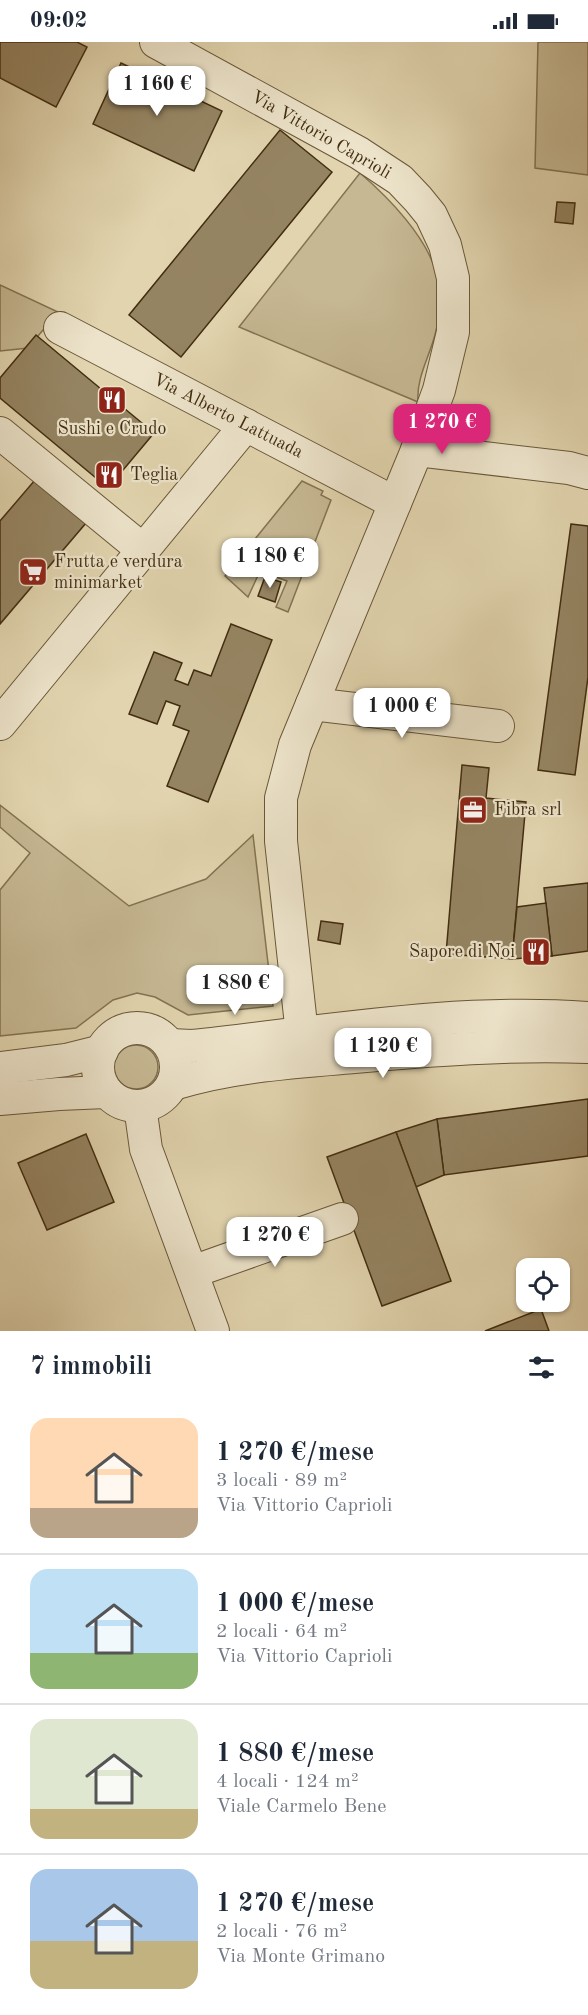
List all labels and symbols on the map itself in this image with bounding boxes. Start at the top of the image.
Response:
pin: 1 160 € [102,66,212,117]
street label: Via Vittorio Caprioli [248,88,394,183]
street label: Via Alberto Lattuada [150,370,306,462]
restaurant icon: Sushi e Crudo [96,384,128,416]
pin: 1 270 € [387,404,497,455]
place label: Sushi e Crudo [58,420,167,438]
restaurant icon: Teglia [93,459,125,491]
place label: Teglia [130,466,178,484]
pin: 1 180 € [215,538,325,589]
place label: Frutta e verdura minimarket [54,553,183,592]
supermarket icon: Frutta e verdura minimarket [17,556,49,588]
pin: 1 000 € [347,688,457,739]
office icon: Fibra srl [457,794,489,826]
place label: Fibra srl [494,801,562,819]
restaurant icon: Sapore di Noi [520,936,552,968]
place label: Sapore di Noi [409,943,515,961]
pin: 1 880 € [180,965,290,1016]
pin: 1 120 € [328,1028,438,1079]
pin: 1 270 € [220,1217,330,1268]

